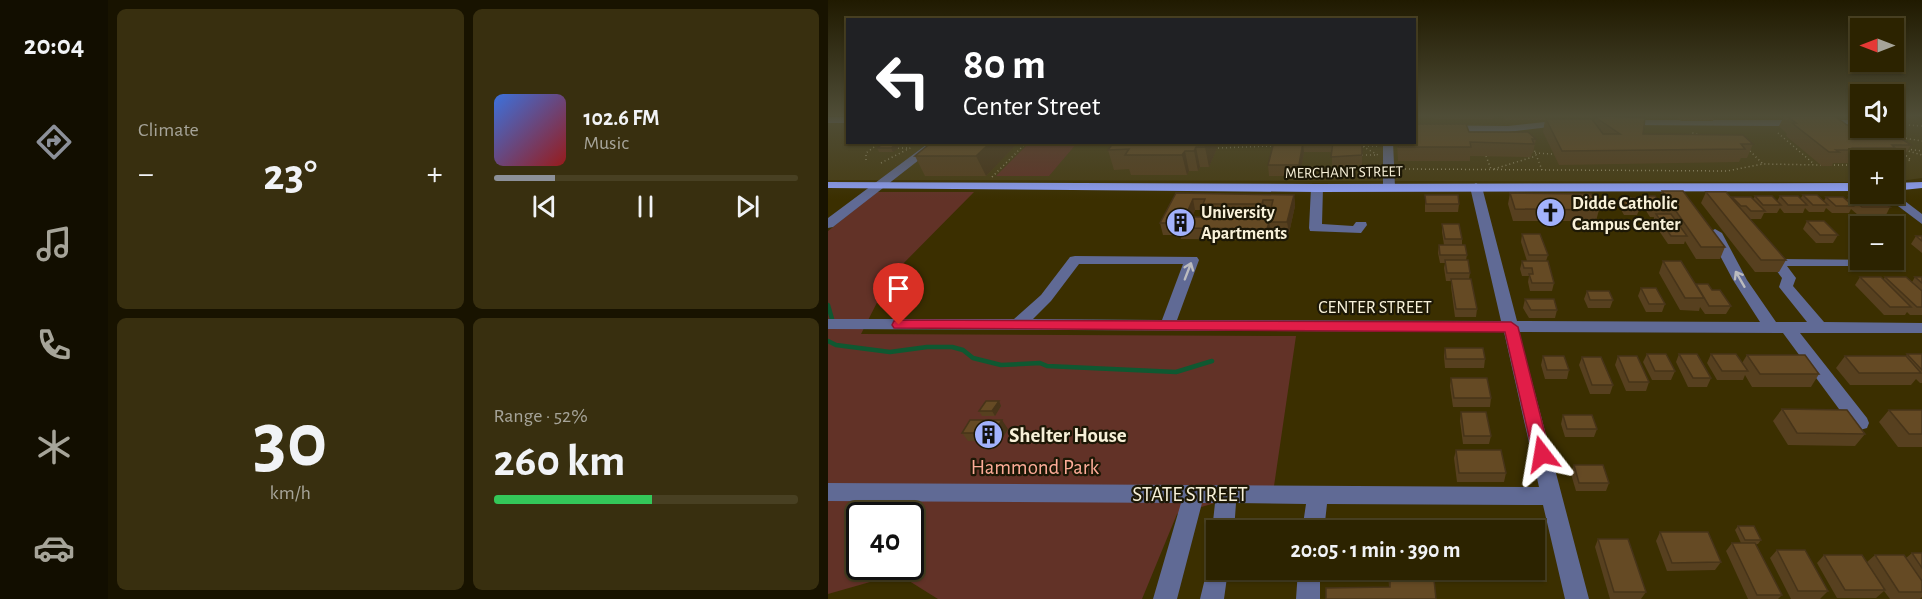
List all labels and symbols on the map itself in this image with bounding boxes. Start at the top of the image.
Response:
north arrow [1850,18,1904,72]
street label: MERCHANT STREET [1285,164,1404,181]
place label: Didde Catholic Campus Center [1572,195,1681,234]
church icon: Didde Catholic Campus Center [1535,197,1567,229]
place label: University Apartments [1201,204,1287,243]
building icon: University Apartments [1164,206,1196,238]
one-way arrow [1183,262,1194,281]
pin [873,263,924,325]
one-way arrow [1734,271,1746,288]
street label: CENTER STREET [1318,299,1432,317]
building icon: Shelter House [972,419,1004,451]
position arrow [1510,422,1574,486]
place label: Shelter House [1009,425,1127,446]
park label: Hammond Park [971,457,1100,478]
street label: STATE STREET [1132,484,1248,505]
speed limit sign: 40 [846,502,924,580]

